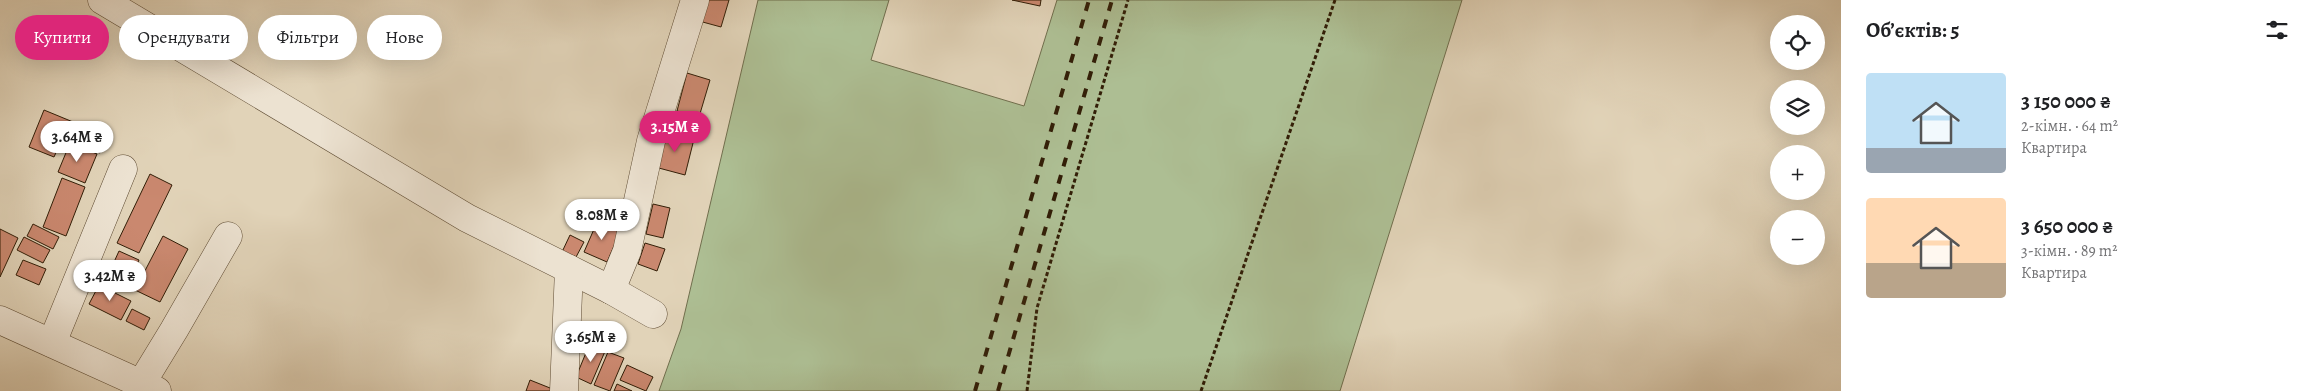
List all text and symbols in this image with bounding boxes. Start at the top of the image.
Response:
chip: Купити [15,15,109,60]
chip: Орендувати [119,15,248,60]
chip: Фільтри [258,15,357,60]
chip: Нове [367,15,442,60]
map controls [1770,15,1825,265]
button: locate [1770,15,1825,70]
text: Об’єктів: 5 [1866,16,1959,44]
icon: filters [2263,16,2291,44]
button: layers [1770,80,1825,135]
text: 3 150 000 ₴ [2021,87,2111,115]
icon: home [1906,93,1966,153]
pin: 3.15M ₴ [629,110,721,153]
text: 2-кімн. · 64 m² [2021,115,2118,137]
text: 3.15M ₴ [651,116,699,138]
pin: 3.64M ₴ [31,120,123,163]
text: 3.64M ₴ [51,126,103,148]
text: Квартира [2021,137,2087,159]
button: + [1770,145,1825,200]
pin: 8.08M ₴ [556,198,648,241]
text: 8.08M ₴ [576,204,628,226]
button: − [1770,210,1825,265]
text: 3 650 000 ₴ [2021,212,2113,240]
icon: home [1906,218,1966,278]
text: 3-кімн. · 89 m² [2021,240,2117,262]
pin: 3.42M ₴ [64,260,156,302]
text: Квартира [2021,262,2087,284]
text: 3.42M ₴ [84,265,136,287]
pin: 3.65M ₴ [545,320,637,363]
text: 3.65M ₴ [566,326,616,348]

